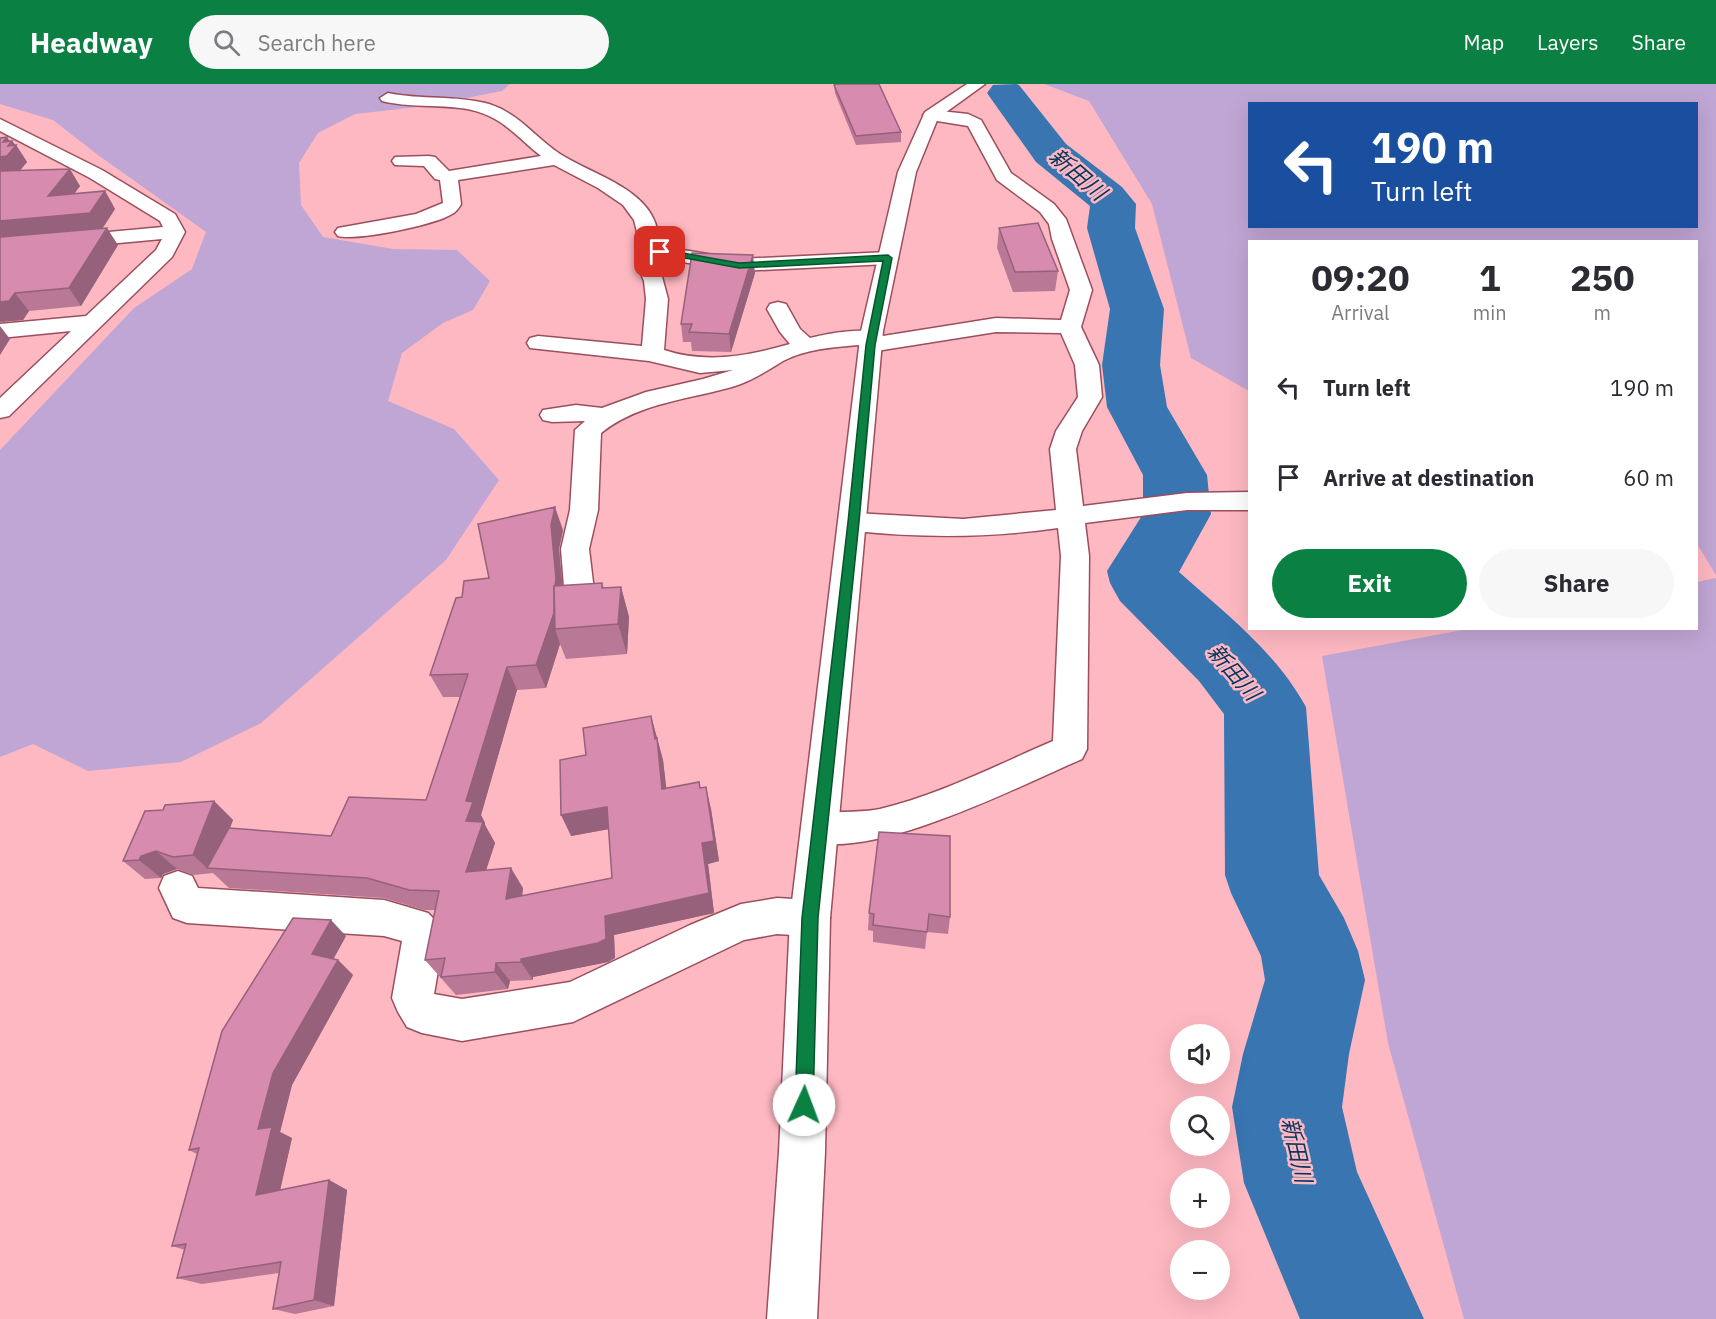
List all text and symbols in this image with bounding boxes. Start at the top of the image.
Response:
search box [189,15,609,69]
text: Headway [30,24,153,61]
icon: search [210,26,243,59]
text: Search here [258,28,376,57]
text: Map [1464,28,1504,56]
text: Layers [1537,28,1599,56]
text: Share [1632,28,1686,56]
text: 190 m [1371,120,1494,175]
icon: left [1272,126,1350,204]
water label: 新田川 [1044,141,1114,208]
text: Turn left [1371,173,1472,208]
pin [634,226,685,277]
icon: arrive [643,235,676,268]
text: 09:20 [1311,254,1410,301]
text: 1 [1479,254,1501,301]
text: 250 [1570,254,1635,301]
text: Arrival [1331,299,1390,326]
text: min [1473,299,1507,326]
text: m [1594,299,1611,326]
icon: left [1272,371,1305,404]
text: Turn left [1323,373,1411,402]
text: 190 m [1610,373,1674,402]
icon: arrive [1272,461,1305,494]
text: Arrive at destination [1323,463,1534,492]
text: 60 m [1623,463,1674,492]
button: Exit [1272,549,1467,618]
button: Share [1479,549,1674,618]
water label: 新田川 [1202,637,1268,708]
map controls [1170,1024,1230,1300]
button: sound [1170,1024,1230,1084]
position arrow [772,1073,836,1137]
button: search [1170,1096,1230,1156]
water label: 新田川 [1276,1114,1319,1187]
button: + [1170,1168,1230,1228]
button: − [1170,1240,1230,1300]

